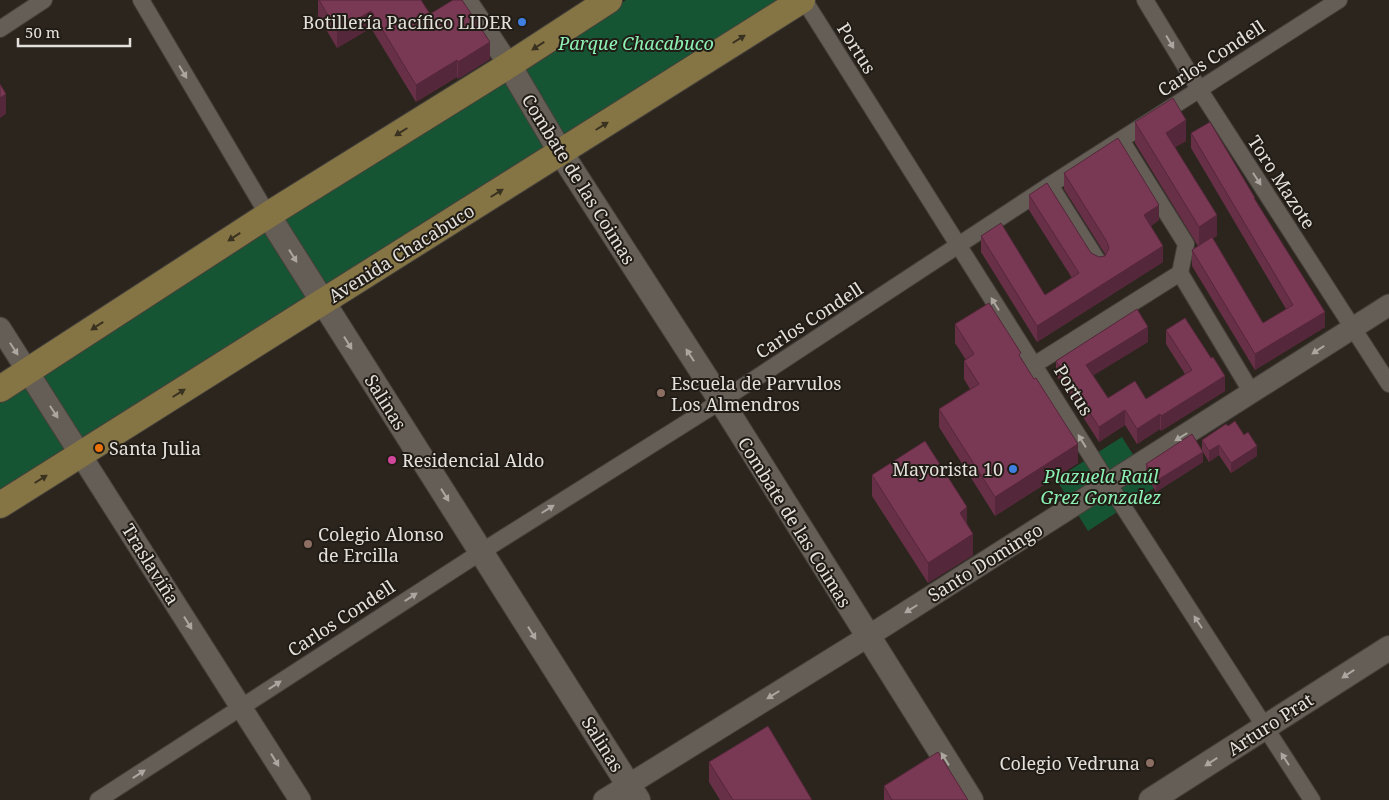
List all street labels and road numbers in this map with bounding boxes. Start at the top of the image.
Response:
street label: Carlos Condell [1153,14,1270,102]
street label: Portus [832,18,882,78]
street label: Combate de las Coimas [517,89,641,269]
street label: Toro Mazote [1243,131,1321,233]
street label: Avenida Chacabuco [323,198,479,308]
street label: Carlos Condell [751,276,868,364]
street label: Portus [1049,360,1099,420]
street label: Salinas [360,370,412,434]
street label: Combate de las Coimas [733,432,857,612]
street label: Santo Domingo [923,517,1047,607]
street label: Traslaviña [117,519,185,609]
street label: Carlos Condell [283,574,400,662]
street label: Arturo Prat [1222,687,1318,761]
street label: Salinas [577,712,629,776]

